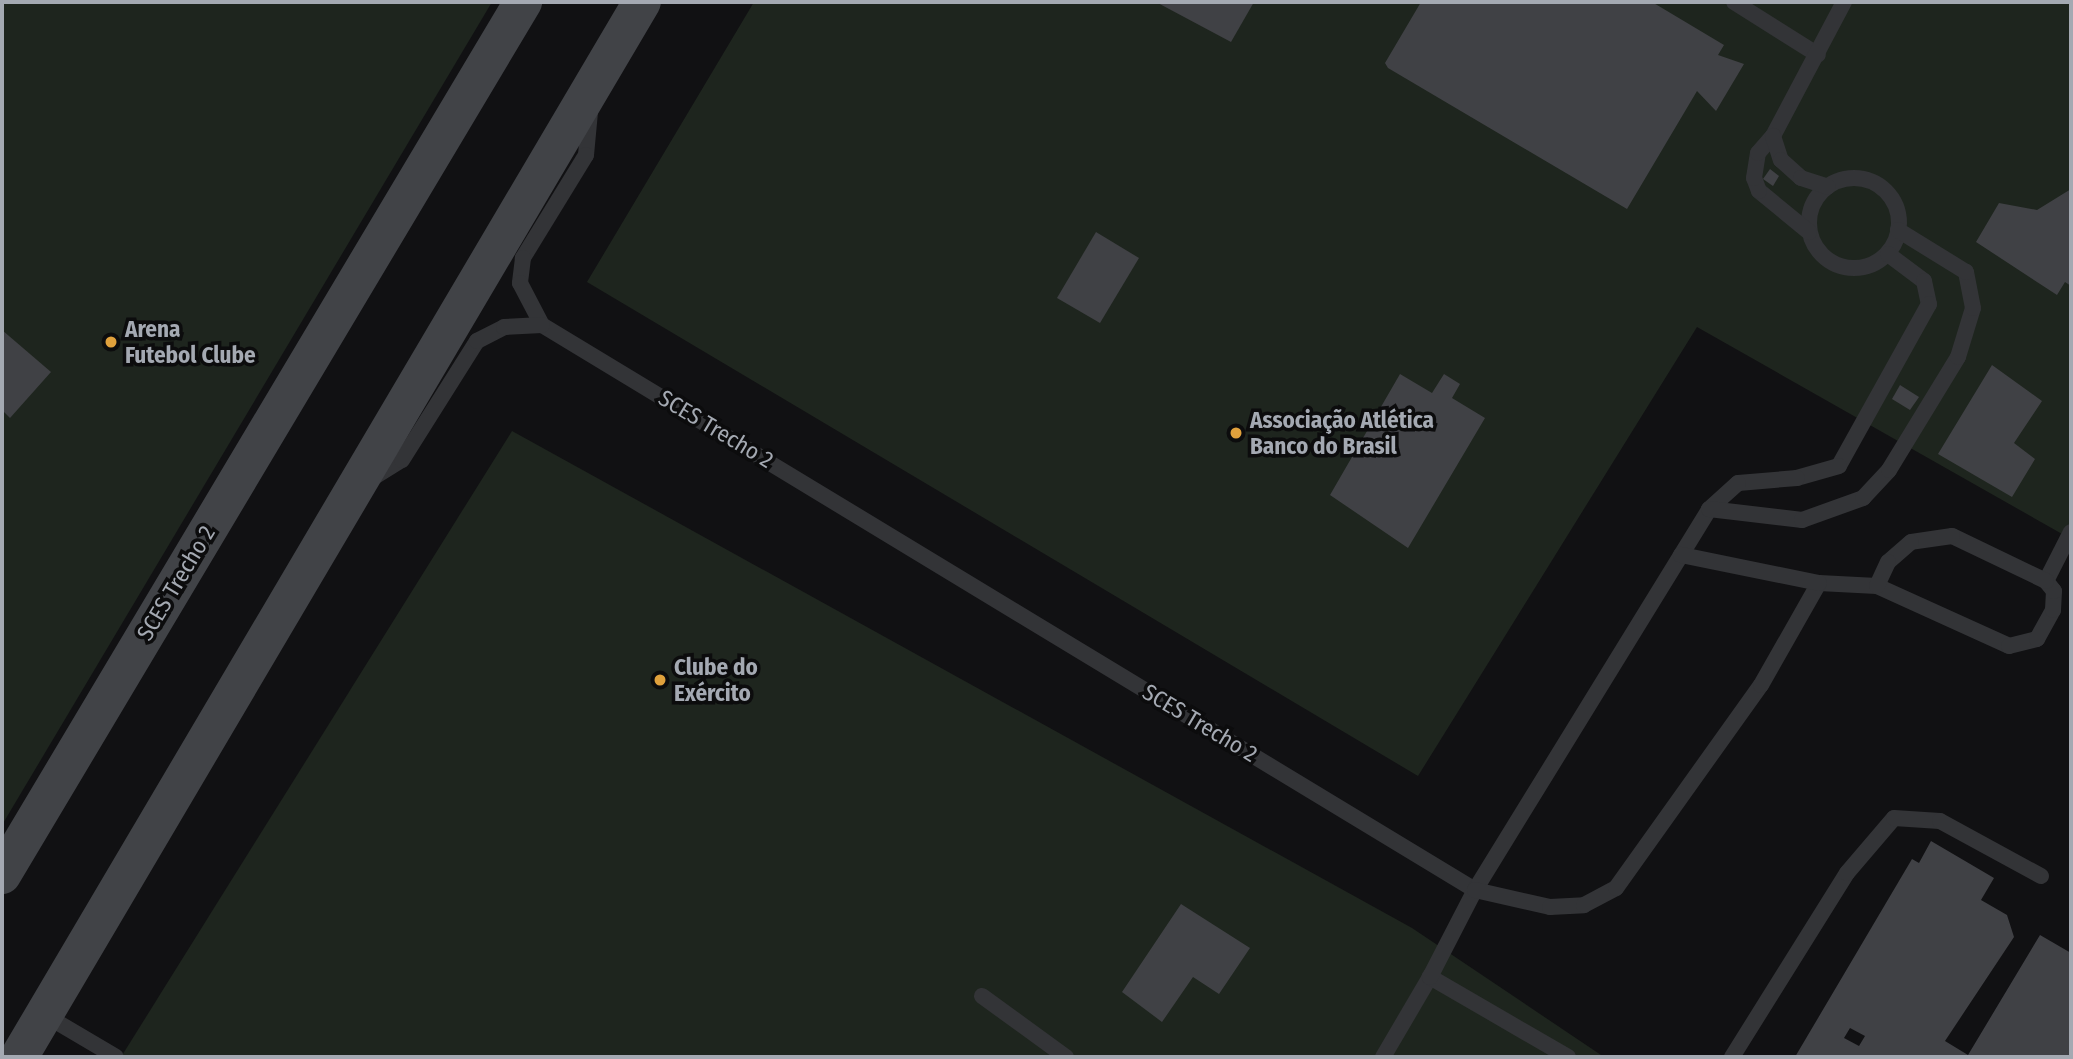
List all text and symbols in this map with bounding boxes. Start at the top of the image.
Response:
place label: Arena Futebol Clube [125,315,256,369]
marker: Arena Futebol Clube [103,334,119,350]
street label: SCES Trecho 2 [654,384,778,474]
place label: Associação Atlética Banco do Brasil [1250,406,1434,460]
marker: Associação Atlética Banco do Brasil [1228,425,1244,441]
street label: SCES Trecho 2 [131,521,221,645]
place label: Clube do Exército [674,653,758,707]
marker: Clube do Exército [652,672,668,688]
street label: SCES Trecho 2 [1138,678,1262,768]

